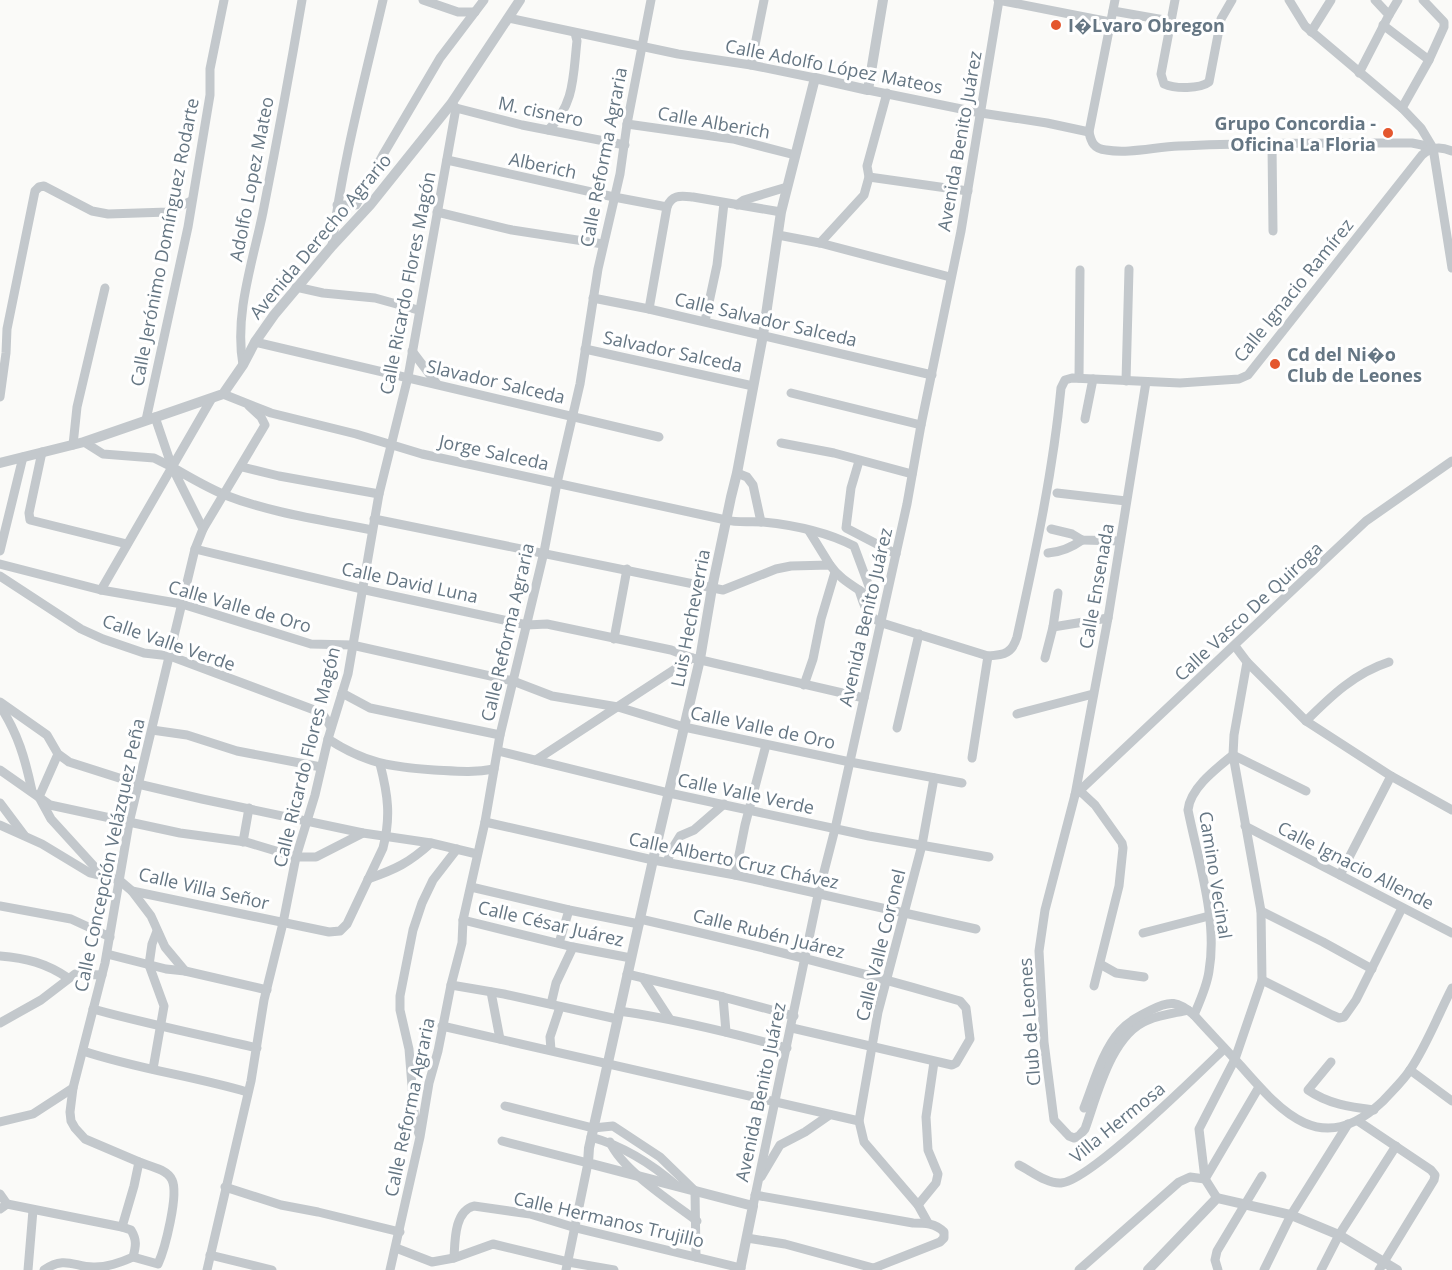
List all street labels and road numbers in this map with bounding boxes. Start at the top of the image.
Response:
street label: Calle Adolfo López Mateos [723,33,945,99]
street label: Avenida Benito Juárez [931,49,987,233]
street label: Calle Reforma Agraria [574,65,632,249]
street label: M. cisnero [496,90,586,132]
street label: Adolfo Lopez Mateo [223,95,279,263]
street label: Calle Jerónimo Domínguez Rodarte [124,96,204,388]
street label: Calle Alberich [656,100,772,144]
street label: Alberich [507,146,579,184]
street label: Avenida Derecho Agrario [244,148,396,324]
street label: Calle Ricardo Flores Magón [374,170,440,396]
street label: Calle Ignacio Ramírez [1228,213,1358,367]
street label: Calle Salvador Salceda [673,287,859,351]
street label: Salvador Salceda [602,326,744,376]
street label: Slavador Salceda [424,353,568,409]
street label: Jorge Salceda [435,428,551,475]
street label: Calle Ensenada [1073,521,1119,651]
street label: Avenida Benito Juárez [833,525,897,709]
street label: Calle Vasco De Quiroga [1169,536,1327,686]
street label: Calle Reforma Agraria [475,540,539,724]
street label: Luis Hecheverria [665,547,715,689]
street label: Calle David Luna [340,556,480,608]
street label: Calle Valle de Oro [166,574,314,638]
street label: Calle Valle Verde [99,608,239,676]
street label: Calle Ricardo Flores Magón [267,644,345,870]
street label: Calle Valle de Oro [688,700,838,754]
street label: Calle Concepción Velázquez Peña [68,716,150,994]
street label: Calle Valle Verde [675,767,817,819]
street label: Camino Vecinal [1194,810,1238,940]
street label: Calle Ignacio Allende [1274,815,1438,915]
street label: Calle Alberto Cruz Chávez [627,826,841,894]
street label: Calle Villa Señor [136,861,272,915]
street label: Calle Valle Coronel [850,866,910,1024]
street label: Calle César Juárez [476,895,626,951]
street label: Calle Rubén Juárez [690,902,848,964]
street label: Club de Leones [1013,957,1045,1087]
street label: Avenida Benito Juárez [729,1000,791,1184]
street label: Calle Reforma Agraria [378,1015,440,1199]
street label: Villa Hermosa [1064,1076,1170,1168]
street label: Calle Hermanos Trujillo [511,1185,707,1253]

